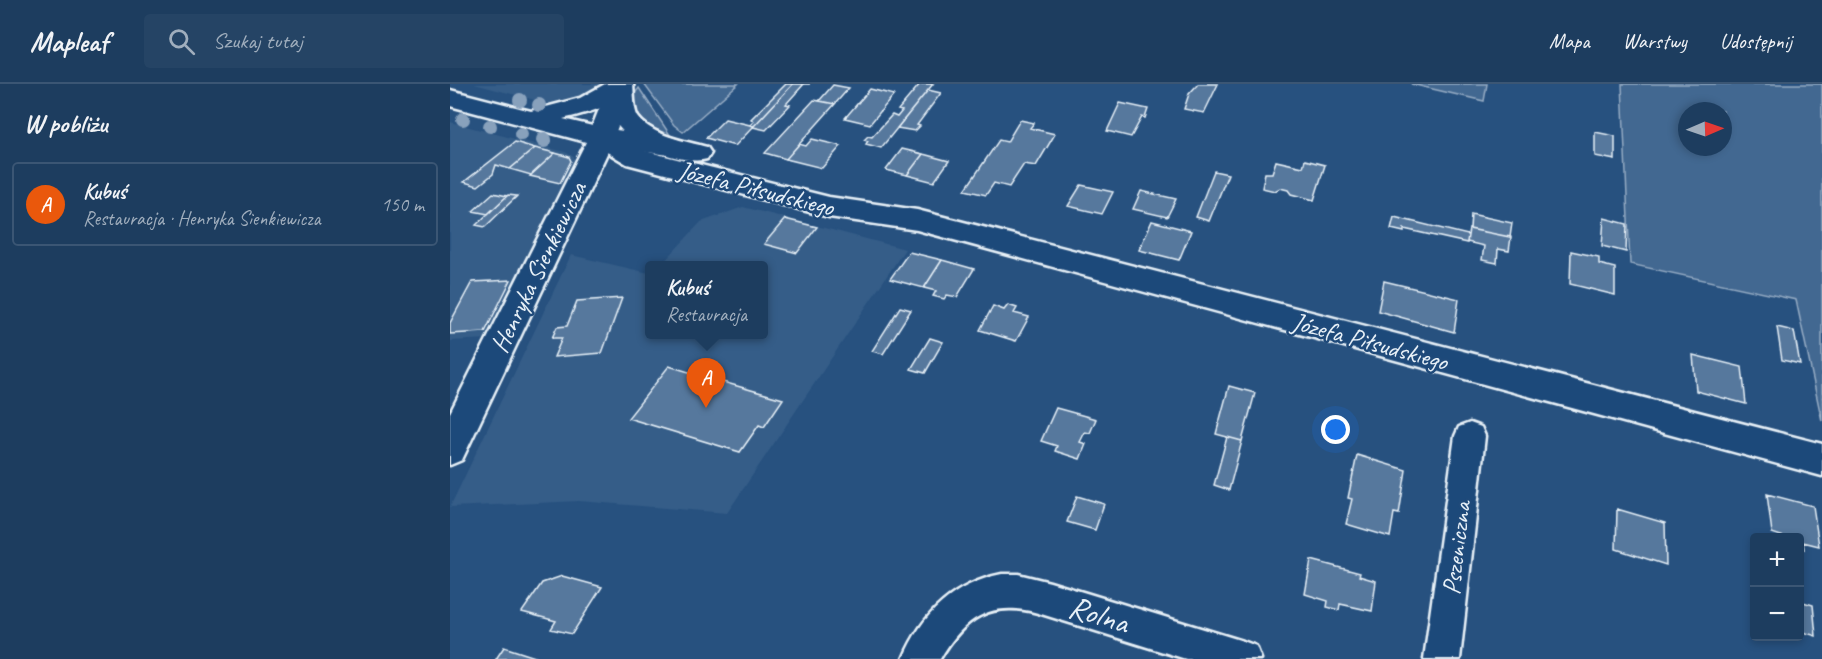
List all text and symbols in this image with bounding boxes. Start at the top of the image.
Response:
search box [144,14,564,68]
text: Mapleaf [30,24,108,59]
icon: search [165,25,198,58]
text: Szukaj tutaj [213,27,303,55]
text: Mapa [1549,28,1590,54]
text: Warstwy [1623,28,1687,54]
text: Udostępnij [1720,28,1792,54]
north arrow [1678,102,1732,156]
text: W pobliżu [24,107,107,140]
street label: Józefa Piłsudskiego [673,153,839,224]
street label: Henryka Sienkiewicza [483,175,595,358]
text: Kubuś [83,178,126,206]
text: A [40,192,51,217]
text: 150 m [381,192,424,217]
text: Restauracja · Henryka Sienkiewicza [83,206,321,231]
popup [645,261,768,339]
text: Kubuś [666,274,709,302]
text: Restauracja [666,302,747,327]
street label: Józefa Piłsudskiego [1287,304,1453,379]
pin: A [686,358,726,408]
your location [1321,415,1350,444]
street label: Pszeniczna [1434,497,1479,596]
map controls [1750,533,1804,641]
button: + [1750,533,1804,587]
street label: Rolna [1064,586,1136,644]
button: − [1750,587,1804,641]

